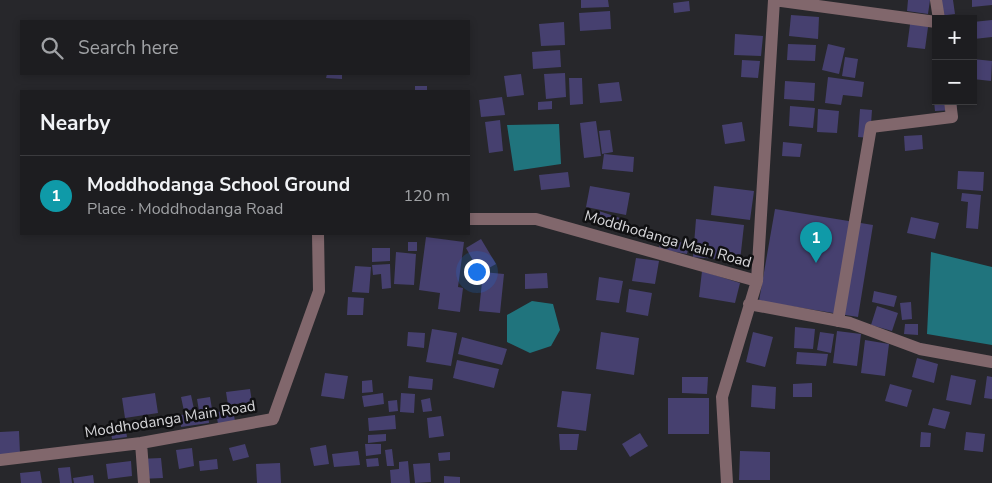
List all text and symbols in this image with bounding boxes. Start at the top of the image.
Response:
map controls [932,15,977,105]
button: + [932,15,977,60]
search box [20,20,470,75]
icon: search [38,34,66,62]
text: Search here [78,35,179,61]
button: − [932,60,977,105]
text: Nearby [40,109,110,137]
text: Moddhodanga School Ground [87,172,350,198]
text: 1 [51,185,61,207]
text: 120 m [403,185,450,207]
text: Place · Moddhodanga Road [87,198,283,220]
street label: Moddhodanga Main Road [582,206,754,272]
pin: 1 [800,222,832,263]
your location [464,259,490,285]
street label: Moddhodanga Main Road [83,396,257,442]

